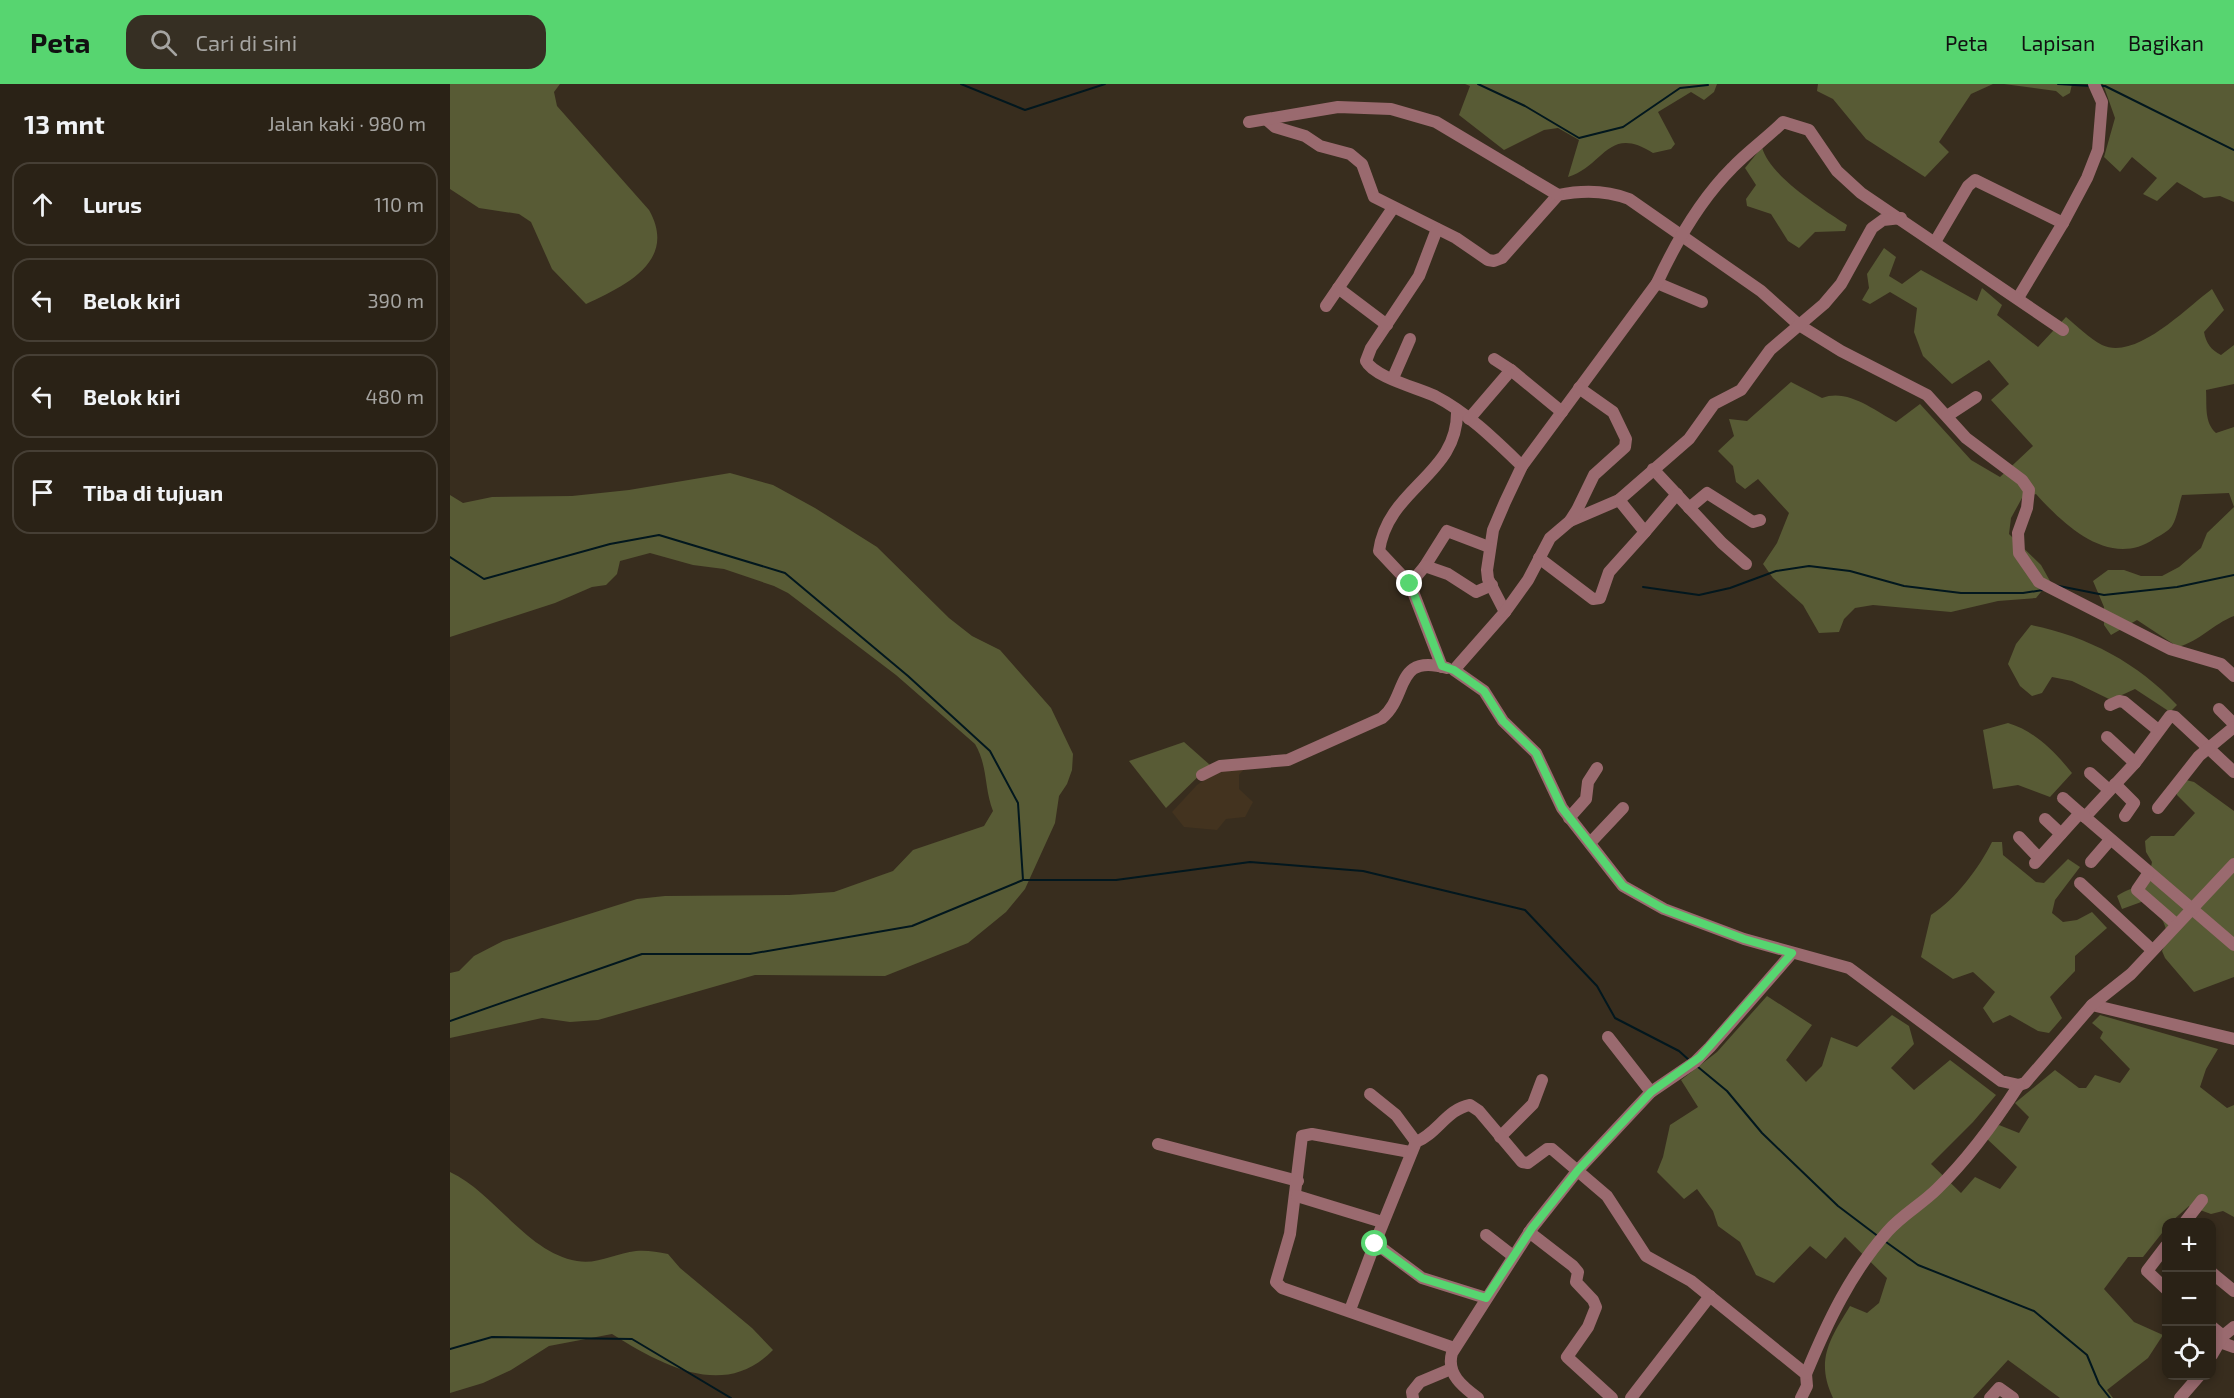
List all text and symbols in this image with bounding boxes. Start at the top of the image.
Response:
search box [126,15,546,69]
text: Peta [30,25,90,59]
icon: search [147,26,180,59]
text: Cari di sini [195,29,297,55]
text: Peta [1945,30,1988,55]
text: Lapisan [2021,30,2095,55]
text: Bagikan [2128,30,2204,55]
text: 13 mnt [24,108,105,139]
text: Jalan kaki · 980 m [268,111,426,135]
icon: ahead [26,188,59,221]
text: Lurus [83,191,142,217]
text: 110 m [374,192,424,216]
icon: left [26,284,59,317]
text: Belok kiri [83,287,180,313]
text: 390 m [367,288,424,312]
icon: left [26,380,59,413]
text: Belok kiri [83,383,180,409]
text: 480 m [366,384,424,408]
icon: arrive [26,476,59,509]
text: Tiba di tujuan [83,479,223,505]
route end [1396,570,1422,596]
map controls [2162,1218,2216,1380]
button: + [2162,1218,2216,1272]
route start [1361,1230,1387,1256]
button: − [2162,1272,2216,1326]
button: locate [2162,1326,2216,1380]

